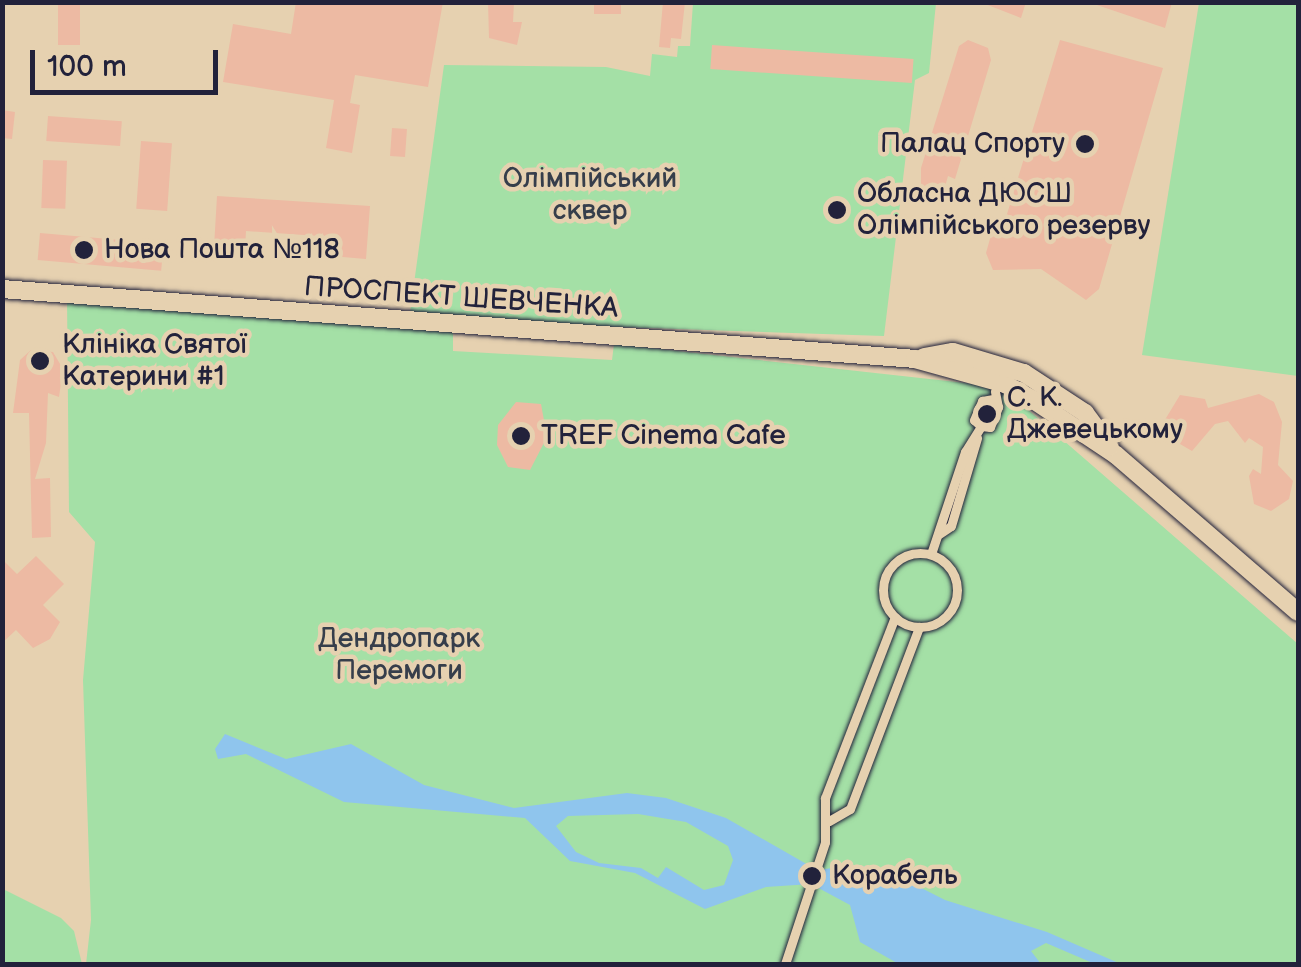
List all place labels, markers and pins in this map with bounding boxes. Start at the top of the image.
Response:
place label: Палац Спорту [880,127,1065,161]
marker: Палац Спорту [1074,133,1096,155]
place label: Обласна ДЮСШ Олімпійського резерву [857,177,1150,243]
marker: Обласна ДЮСШ Олімпійського резерву [826,199,848,221]
place label: Нова Пошта №118 [104,233,340,267]
marker: Нова Пошта №118 [73,239,95,261]
place label: Клініка Святої Катерини #1 [62,328,247,394]
marker: Клініка Святої Катерини #1 [27,348,53,374]
place label: С. К. Джевецькому [1007,381,1183,447]
marker: С. К. Джевецькому [976,403,998,425]
place label: TREF Cinema Cafe [541,419,786,453]
marker: TREF Cinema Cafe [510,425,532,447]
place label: Корабель [832,859,958,893]
marker: Корабель [801,865,823,887]

